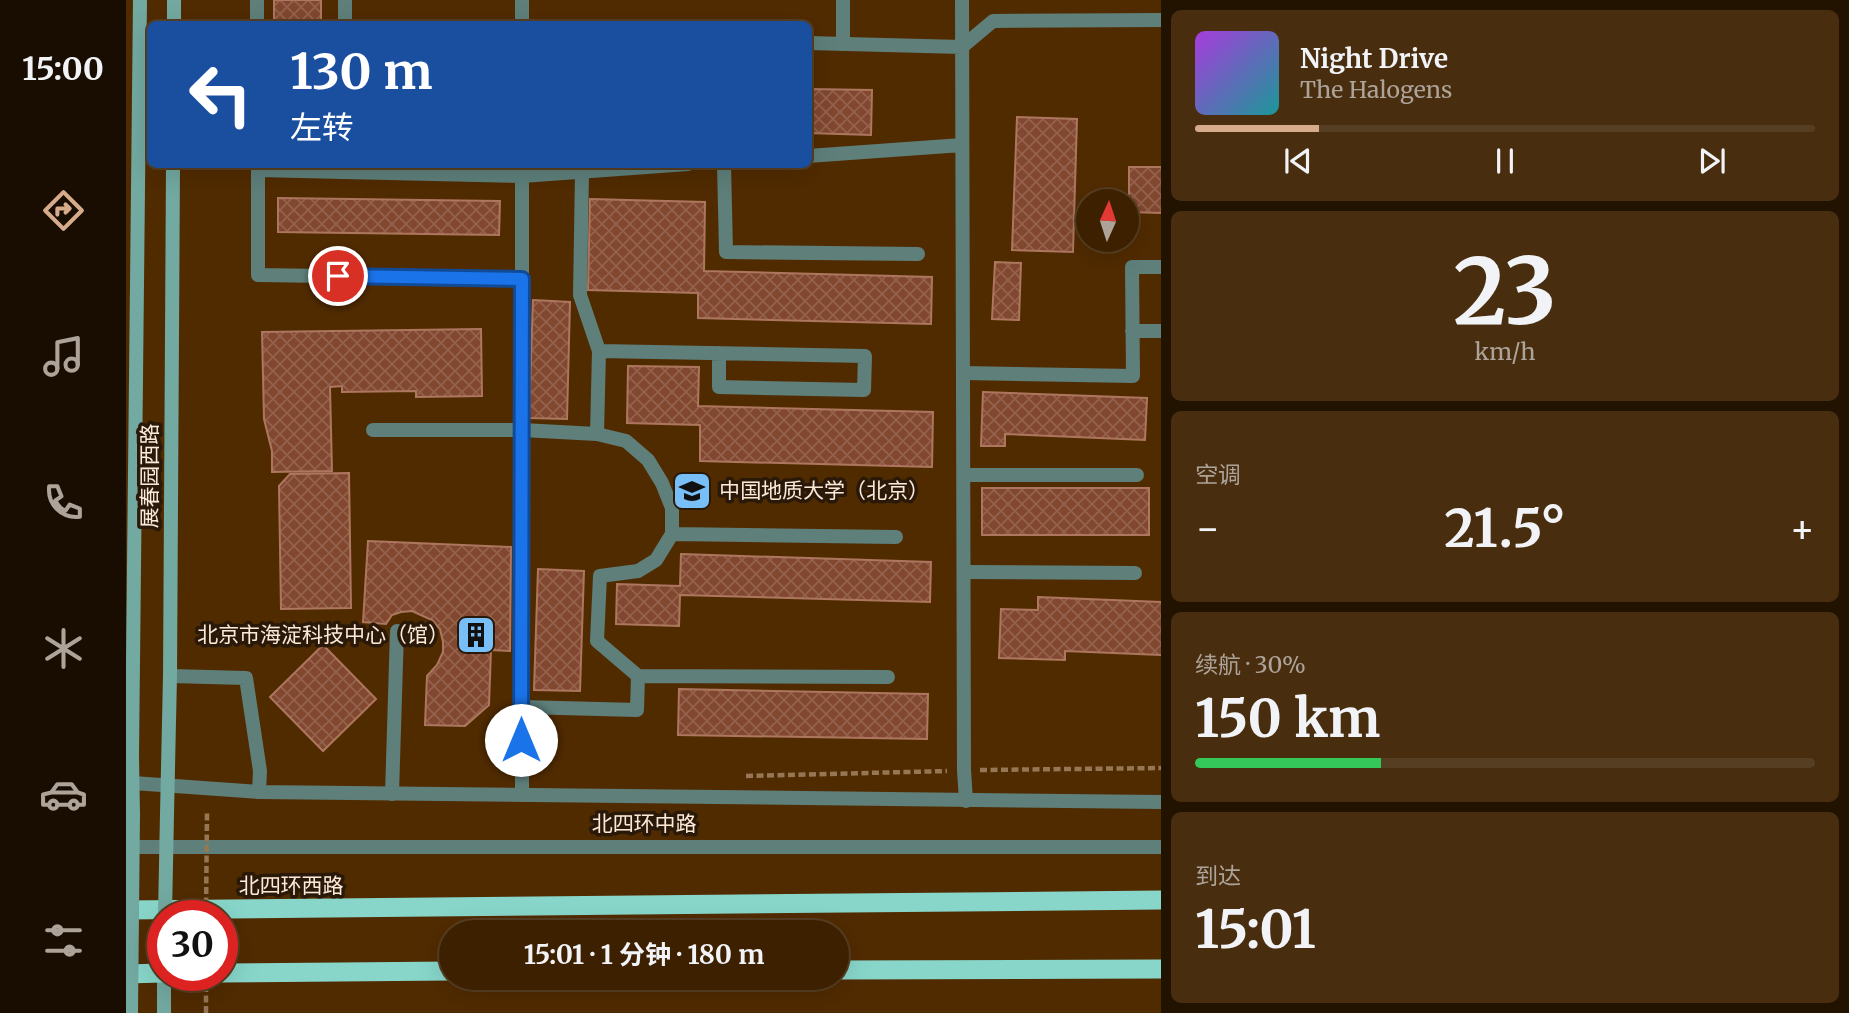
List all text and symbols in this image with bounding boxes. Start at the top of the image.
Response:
text: 130 m [290,41,433,102]
text: Night Drive [1300,42,1448,75]
text: 15:00 [22,49,104,89]
icon: left [175,49,266,140]
text: The Halogens [1300,75,1452,104]
text: 左转 [290,108,354,148]
icon: previous [1279,142,1317,180]
icon: pause [1486,142,1524,180]
icon: next [1693,142,1731,180]
icon: directions [39,186,88,235]
north arrow [1076,189,1139,252]
map controls [1076,189,1139,252]
text: 23 [1453,234,1557,349]
pin [308,246,368,306]
icon: arrive [319,257,357,295]
icon: music [39,332,88,381]
text: km/h [1475,337,1535,366]
street label: 展春园西路 [136,424,163,529]
text: 空调 [1195,460,1241,489]
school or university icon: 中国地质大学（北京） [671,470,713,512]
place label: 中国地质大学（北京） [719,477,929,504]
icon: phone [39,478,88,527]
text: 21.5° [1444,496,1566,561]
text: − [1195,505,1220,552]
text: + [1790,505,1815,552]
building icon: 北京市海淀科技中心（馆） [455,614,497,656]
place label: 北京市海淀科技中心（馆） [197,621,449,648]
icon: climate [39,624,88,673]
text: 续航 · 30% [1195,650,1306,679]
text: 150 km [1195,686,1380,751]
position arrow [484,703,558,777]
icon: car [39,770,88,819]
street label: 北四环中路 [592,810,697,837]
text: 到达 [1195,861,1241,890]
street label: 北四环西路 [239,872,344,899]
text: 15:01 [1195,897,1316,962]
speed limit sign: 30 [147,900,238,991]
icon: filters [39,916,88,965]
text: 15:01 · 1 分钟 · 180 m [524,938,764,971]

